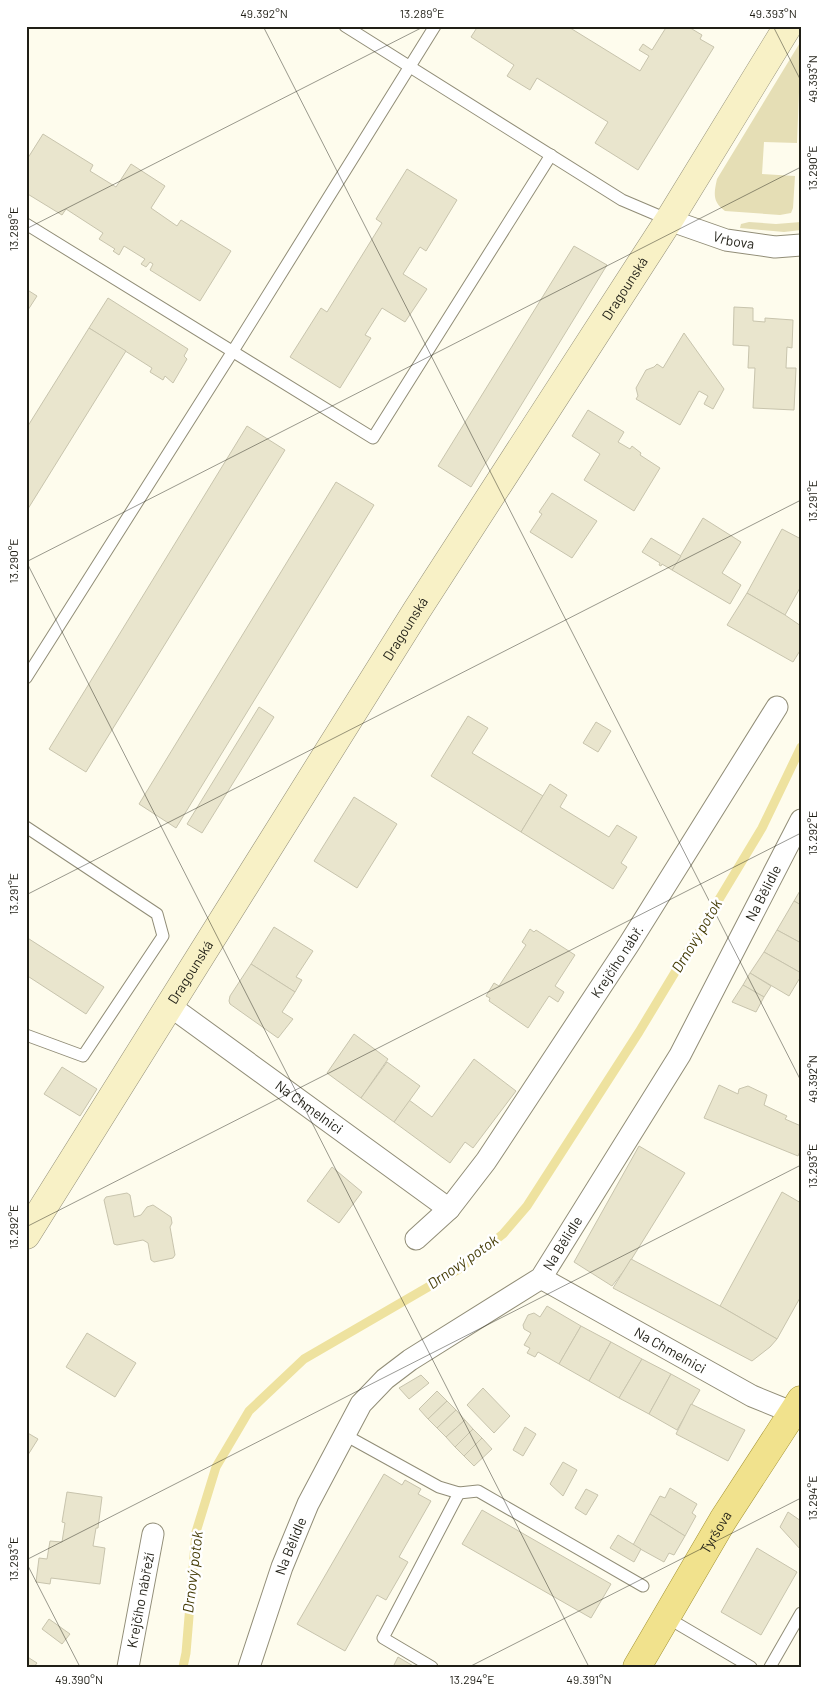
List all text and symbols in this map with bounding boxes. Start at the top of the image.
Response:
text: 49.392°N [240,6,288,20]
text: 13.289°E [400,6,444,20]
text: 49.393°N [749,6,797,20]
text: 49.393°N [805,55,819,103]
text: 13.290°E [805,145,819,191]
text: 13.289°E [6,207,20,251]
street label: Vrbova [711,227,755,252]
street label: Dragounská [598,253,651,323]
text: 13.291°E [805,480,819,522]
text: 13.290°E [6,538,20,584]
street label: Dragounská [379,594,431,664]
text: 13.292°E [805,811,819,855]
street label: Na Bělidle [741,862,784,924]
text: 13.291°E [6,873,20,915]
water label: Drnový potok [667,895,725,975]
street label: Krejčího nábř. [587,922,647,1001]
street label: Dragounská [164,937,216,1007]
text: 49.392°N [805,1055,819,1103]
street label: Na Chmelnici [272,1076,347,1137]
text: 13.293°E [805,1144,819,1188]
text: 13.292°E [6,1205,20,1249]
street label: Na Bělidle [539,1213,585,1273]
water label: Drnový potok [424,1230,502,1292]
street label: Na Chmelnici [632,1323,709,1377]
text: 13.294°E [805,1476,819,1520]
street label: Tyršova [696,1507,735,1557]
street label: Na Bělidle [271,1514,310,1577]
water label: Drnový potok [178,1529,206,1614]
text: 13.293°E [6,1537,20,1581]
street label: Krejčího nábřeží [123,1551,157,1649]
text: 49.390°N [55,1672,103,1686]
text: 13.294°E [450,1672,494,1686]
text: 49.391°N [566,1672,612,1686]

